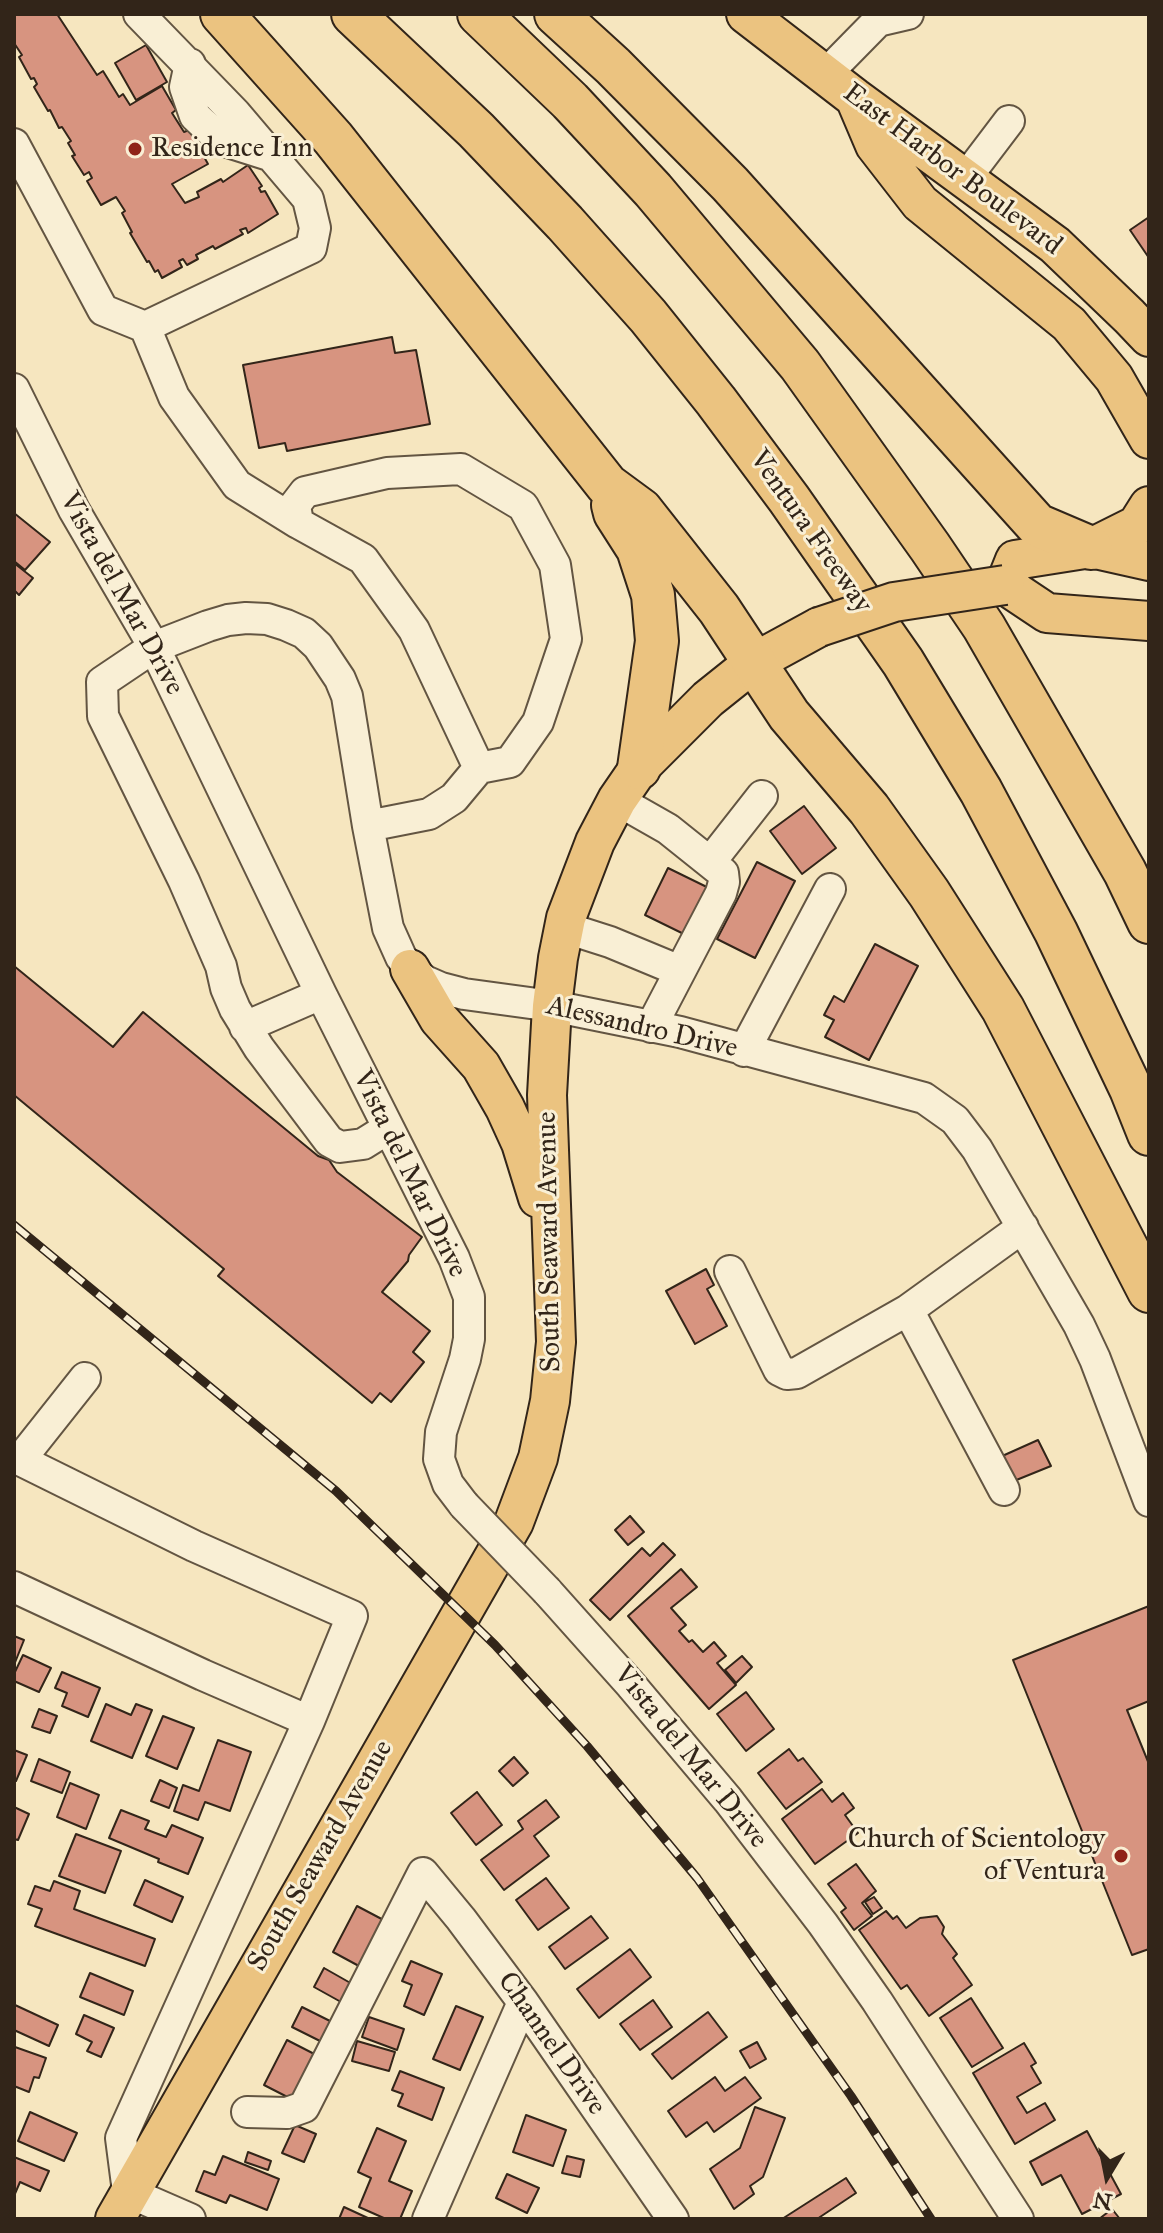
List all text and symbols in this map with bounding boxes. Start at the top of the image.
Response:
street label: East Harbor Boulevard [836,77,1068,263]
place label: Residence Inn [151,132,313,166]
marker: Residence Inn [126,140,144,158]
street label: Ventura Freeway [741,444,879,620]
street label: Vista del Mar Drive [51,487,191,701]
street label: Alessandro Drive [543,990,741,1066]
street label: Vista del Mar Drive [344,1065,474,1283]
street label: South Seaward Avenue [531,1111,569,1373]
street label: Vista del Mar Drive [606,1658,774,1856]
street label: South Seaward Avenue [241,1735,401,1977]
place label: Church of Scientology of Ventura [848,1823,1105,1889]
marker: Church of Scientology of Ventura [1112,1847,1130,1865]
street label: Channel Drive [489,1966,613,2122]
north arrow [1067,2137,1147,2217]
text: N [1091,2186,1114,2216]

